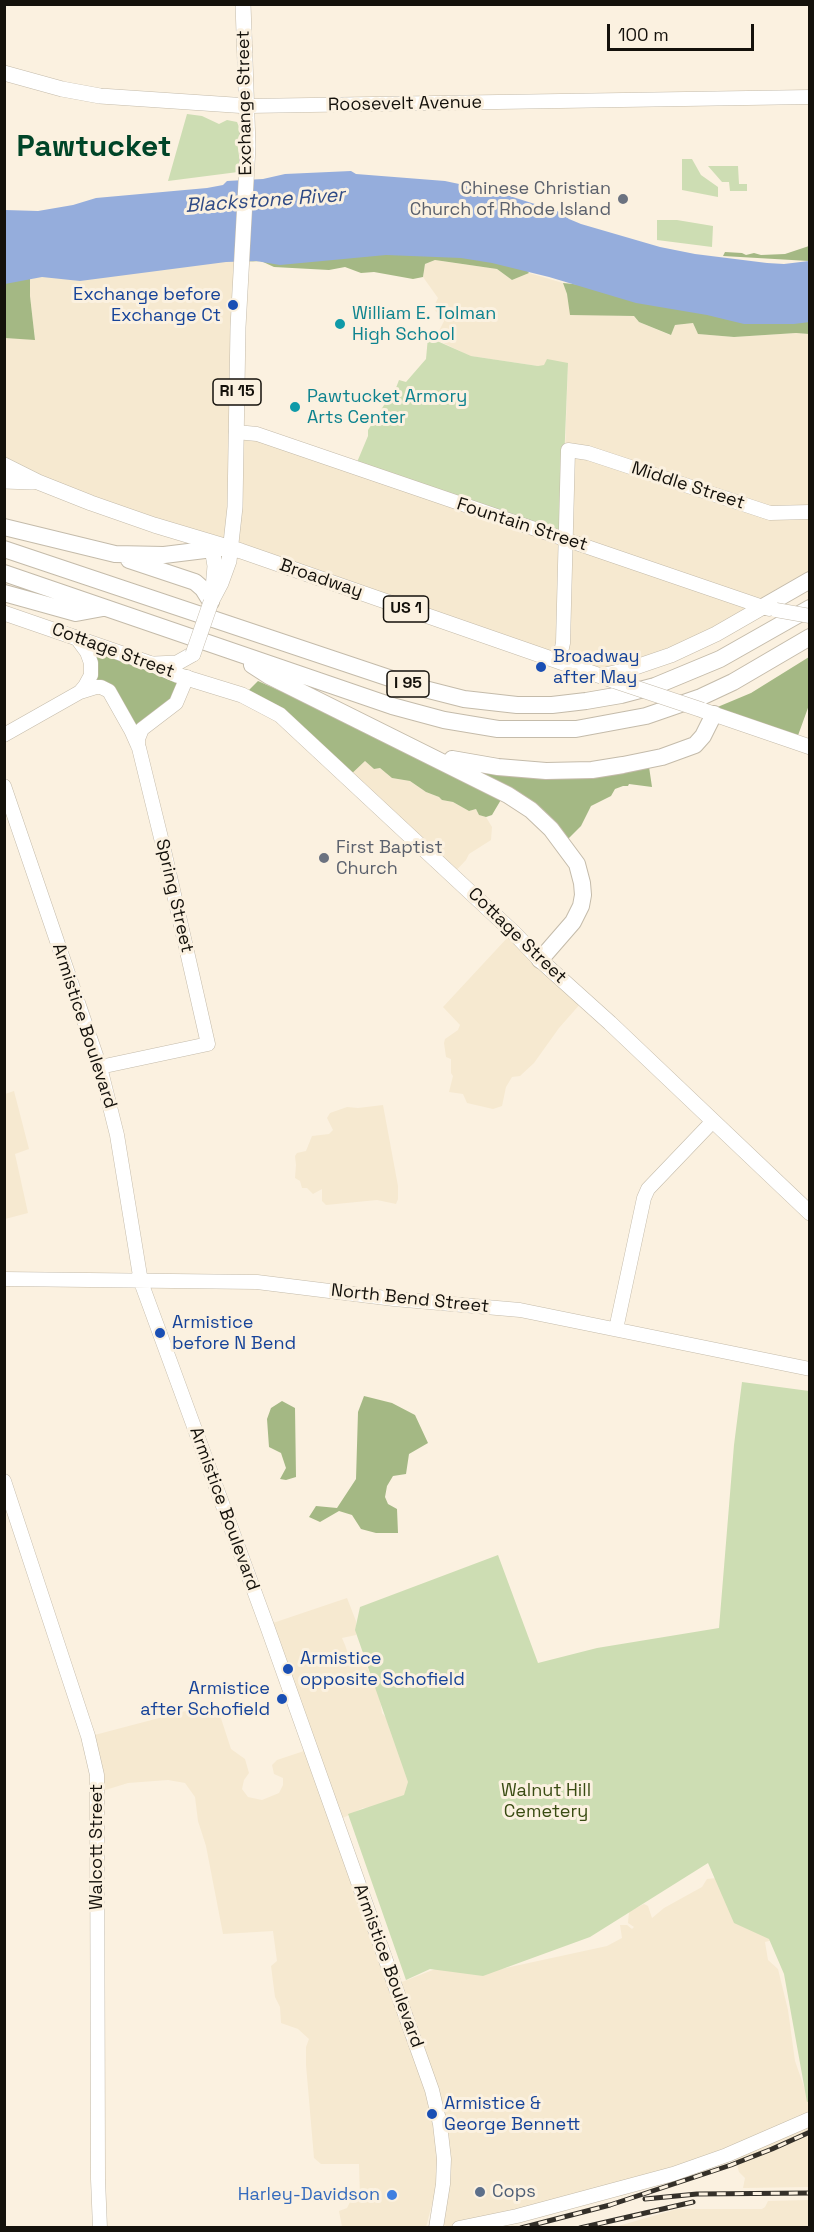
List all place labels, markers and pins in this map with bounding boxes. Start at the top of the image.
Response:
place label: Chinese Christian Church of Rhode Island [410,178,611,220]
marker: Chinese Christian Church of Rhode Island [616,192,630,206]
place label: Exchange before Exchange Ct [73,284,221,326]
marker: Exchange before Exchange Ct [226,298,240,312]
place label: William E. Tolman High School [352,303,496,346]
marker: William E. Tolman High School [333,317,347,331]
place label: Pawtucket Armory Arts Center [307,386,467,428]
marker: Pawtucket Armory Arts Center [288,400,302,414]
place label: Broadway after May [553,646,640,688]
marker: Broadway after May [534,660,548,674]
place label: First Baptist Church [336,837,443,880]
marker: First Baptist Church [317,851,331,865]
place label: Armistice before N Bend [172,1312,296,1354]
marker: Armistice before N Bend [153,1326,167,1340]
place label: Armistice opposite Schofield [300,1648,465,1690]
marker: Armistice opposite Schofield [281,1662,295,1676]
place label: Armistice after Schofield [140,1678,270,1720]
marker: Armistice after Schofield [275,1692,289,1706]
place label: Armistice & George Bennett [444,2093,580,2136]
marker: Armistice & George Bennett [425,2107,439,2121]
place label: Cops [492,2181,536,2203]
place label: Harley-Davidson [238,2184,380,2206]
marker: Cops [473,2185,487,2199]
marker: Harley-Davidson [385,2188,399,2202]

